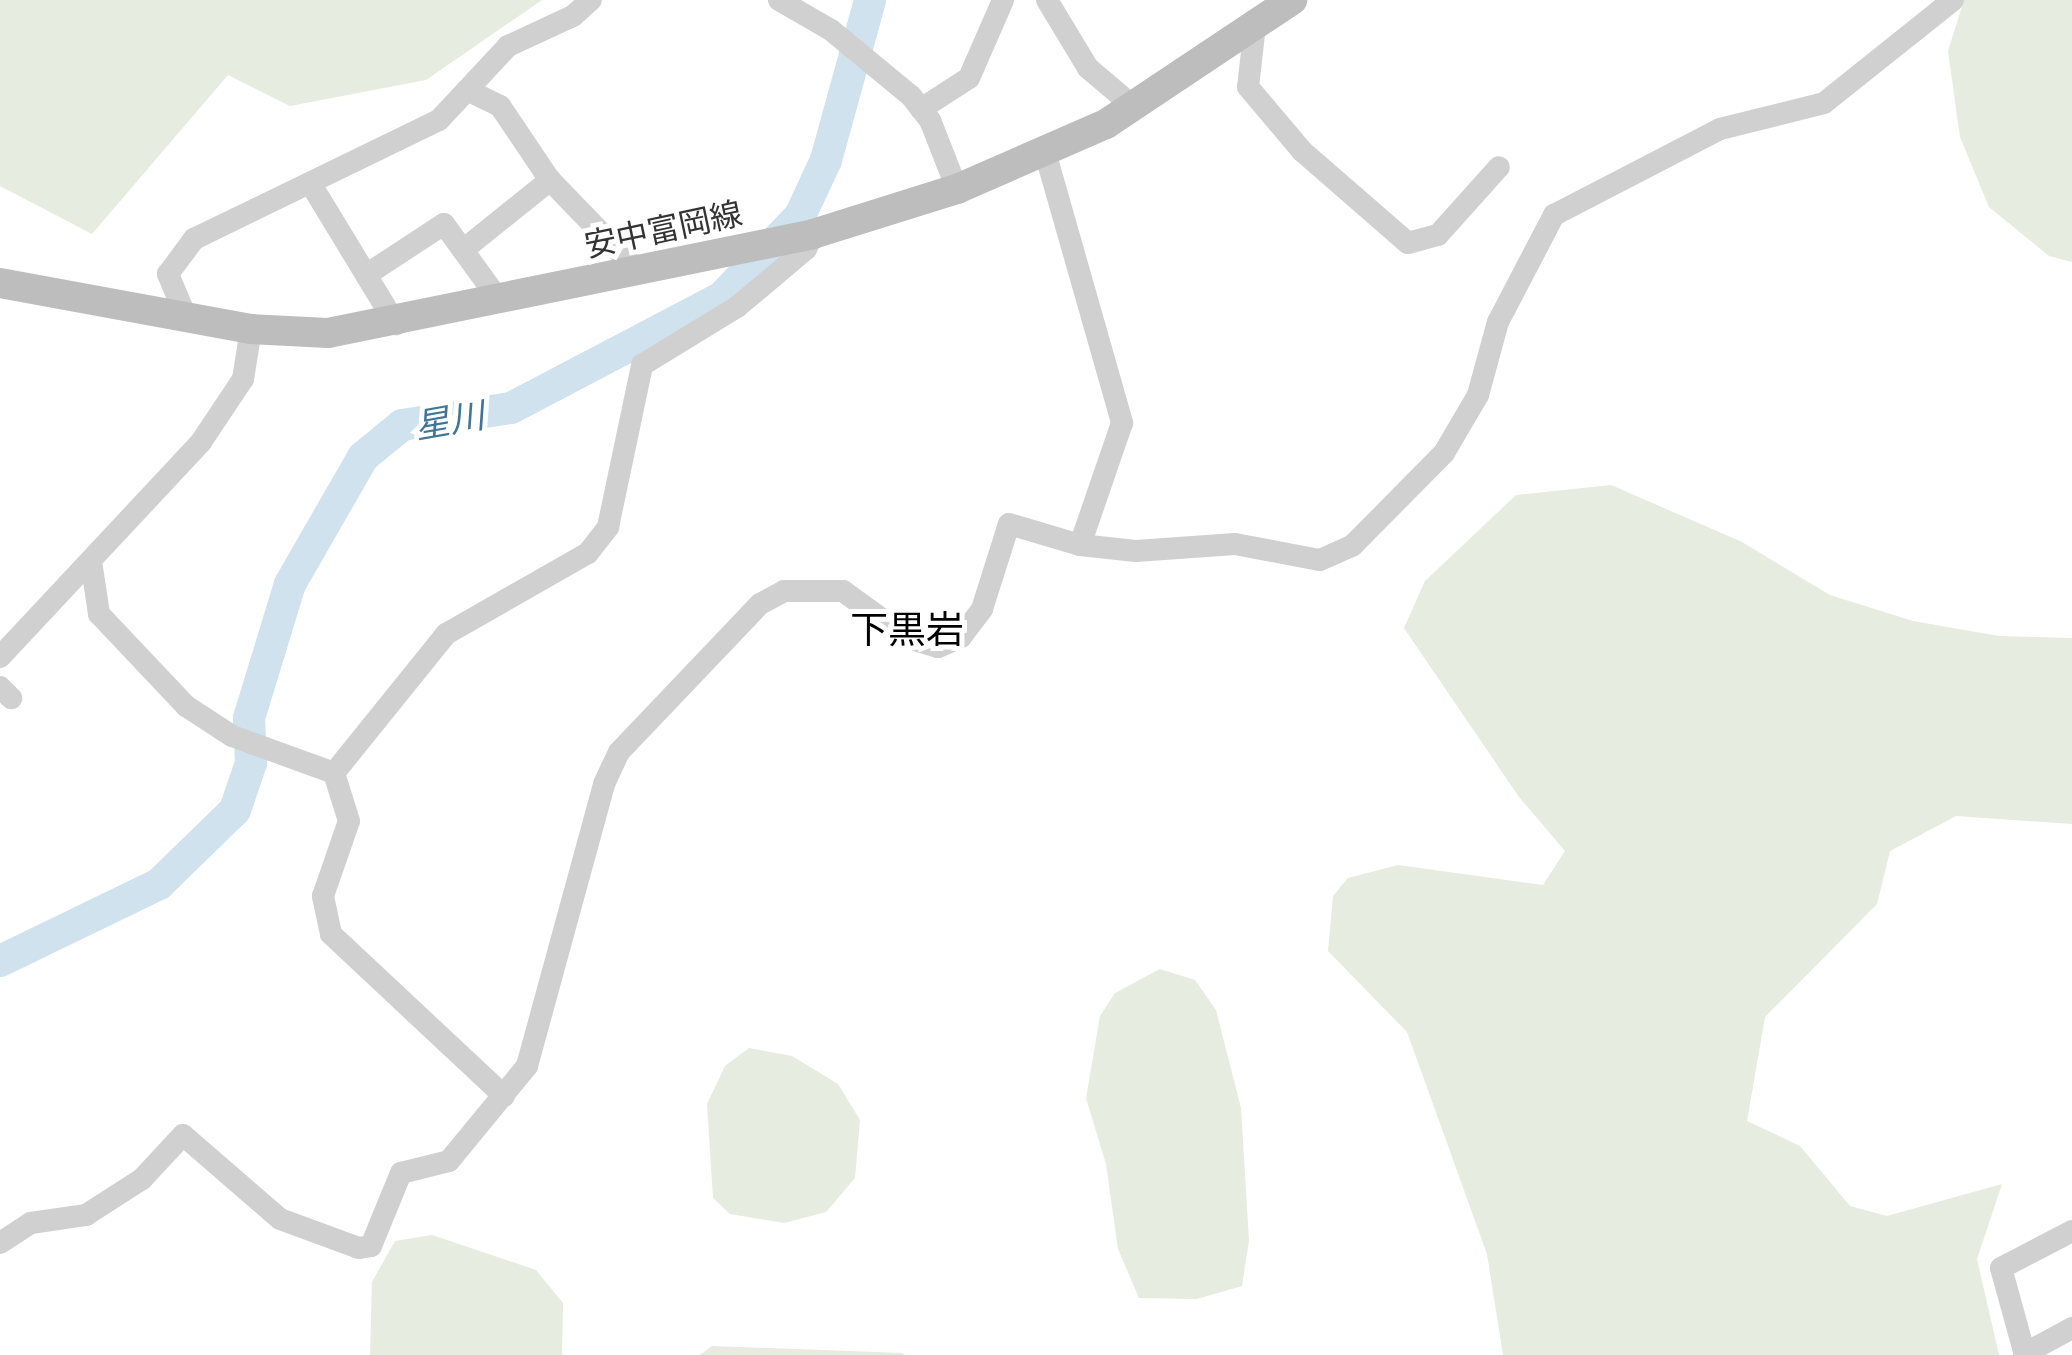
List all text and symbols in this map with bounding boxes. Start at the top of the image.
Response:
street label: 安中富岡線 [581,193,745,263]
water label: 星川 [411,392,487,446]
district label: 下黒岩 [850,606,964,652]

